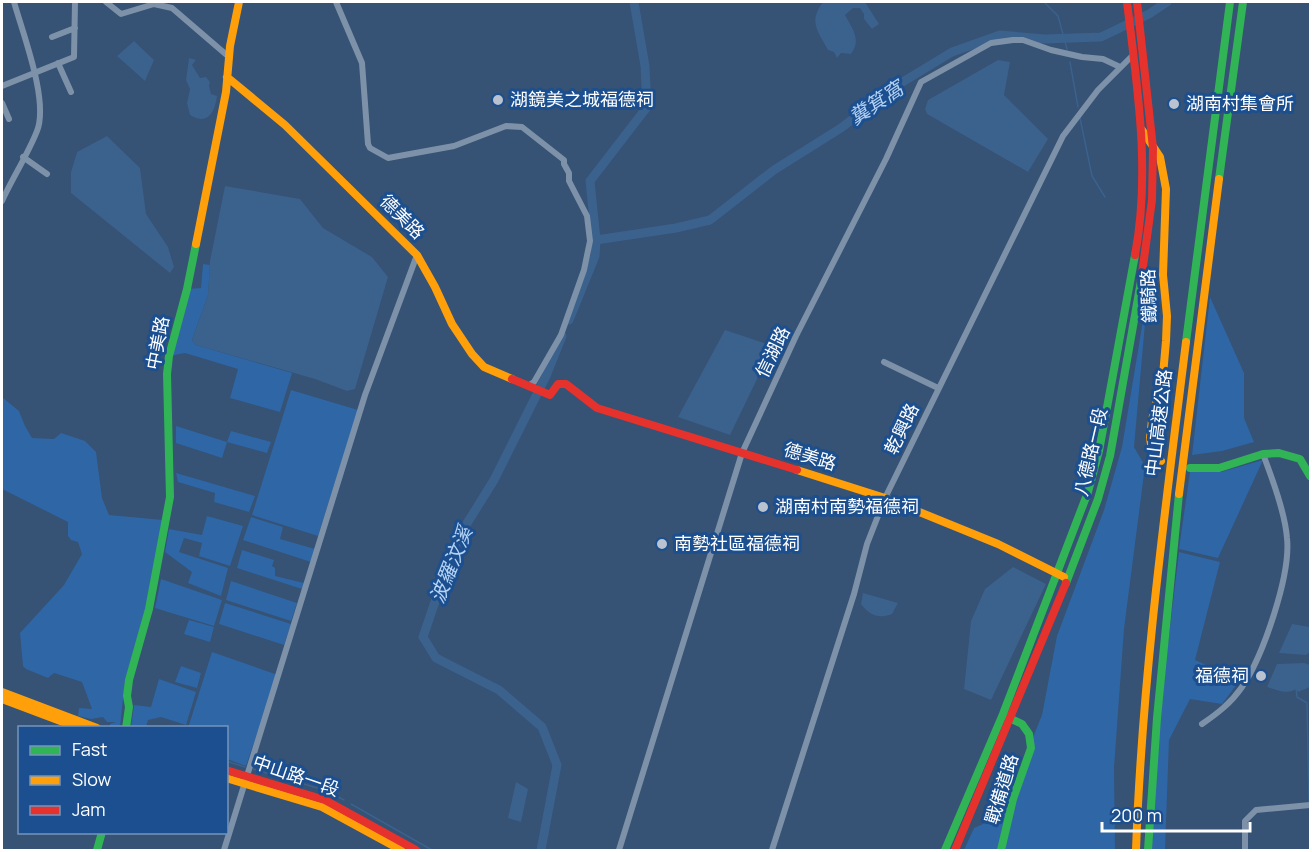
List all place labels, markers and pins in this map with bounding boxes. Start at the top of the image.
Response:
place label: 湖鏡美之城福德祠 [510,87,654,111]
place label: 湖南村集會所 [1186,91,1294,115]
marker: 湖鏡美之城福德祠 [491,93,505,107]
marker: 湖南村集會所 [1167,97,1181,111]
place label: 湖南村南勢福德祠 [775,494,919,518]
marker: 湖南村南勢福德祠 [756,500,770,514]
place label: 南勢社區福德祠 [674,531,800,555]
marker: 南勢社區福德祠 [655,537,669,551]
place label: 福德祠 [1195,663,1249,687]
marker: 福德祠 [1254,669,1268,683]

